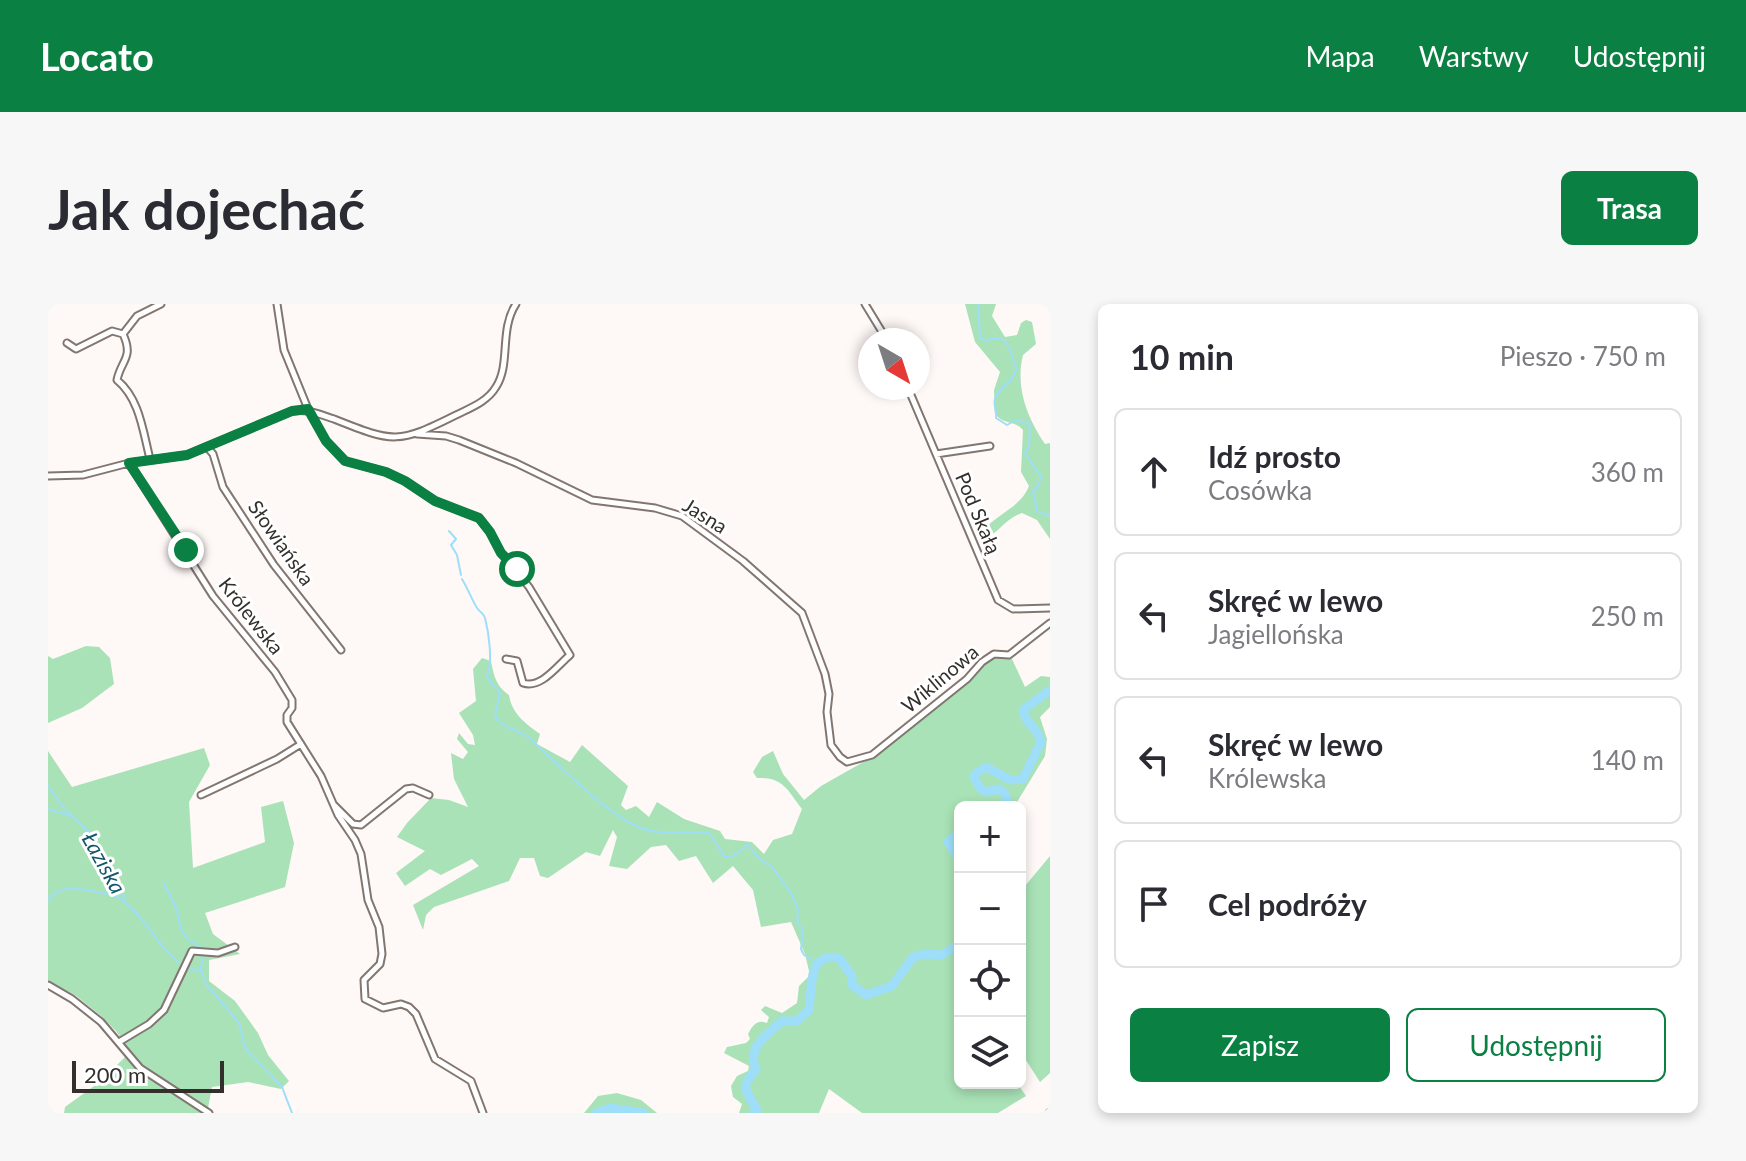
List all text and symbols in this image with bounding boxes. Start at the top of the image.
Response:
text: Locato [40,33,154,79]
text: Mapa [1306,39,1375,73]
text: Warstwy [1419,39,1529,73]
text: Udostępnij [1573,39,1706,73]
button: Trasa [1561,171,1698,245]
text: Jak dojechać [48,175,365,242]
north arrow [858,328,930,400]
text: 10 min [1130,336,1234,377]
text: Pieszo · 750 m [1500,340,1666,372]
text: Idź prosto [1208,438,1341,474]
icon: ahead [1132,450,1176,494]
text: 360 m [1591,456,1664,488]
street label: Pod Skałą [951,468,1007,557]
text: Cosówka [1208,474,1312,506]
street label: Jasna [679,492,732,538]
street label: Słowiańska [244,495,320,590]
route end [168,532,204,568]
route start [499,551,535,587]
street label: Królewska [214,572,289,659]
text: Skręć w lewo [1208,582,1383,618]
icon: left [1132,594,1176,638]
text: 250 m [1591,600,1664,632]
text: Jagiellońska [1208,618,1344,650]
street label: Wiklinowa [896,639,983,717]
text: Skręć w lewo [1208,726,1383,762]
icon: left [1132,738,1176,782]
text: 140 m [1591,744,1664,776]
text: Królewska [1208,762,1326,794]
map controls [954,801,1026,1089]
button: + [954,801,1026,873]
water label: Łaziska [77,827,132,898]
button: − [954,873,1026,945]
icon: arrive [1132,882,1176,926]
text: Cel podróży [1208,886,1367,922]
button: locate [954,945,1026,1017]
button: Zapisz [1130,1008,1390,1082]
button: Udostępnij [1406,1008,1666,1082]
button: layers [954,1017,1026,1089]
scale bar [72,1057,224,1093]
text: 200 m [84,1061,146,1088]

